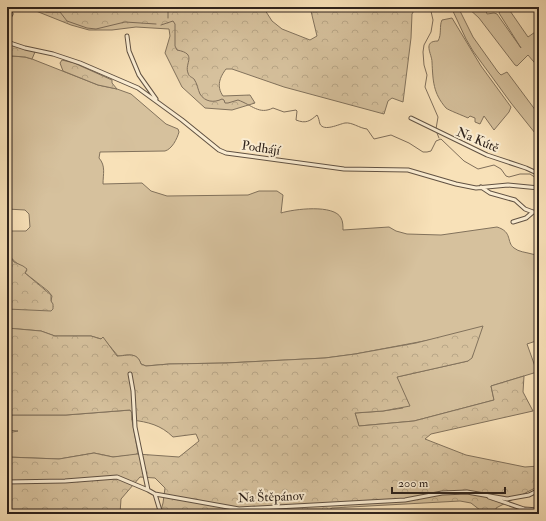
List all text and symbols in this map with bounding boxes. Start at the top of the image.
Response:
street label: Na Kútě [454,124,502,156]
street label: Podhájí [241,137,283,159]
scale bar [392,469,505,495]
text: 200 m [398,476,429,491]
street label: Na Štěpánov [237,486,305,507]

